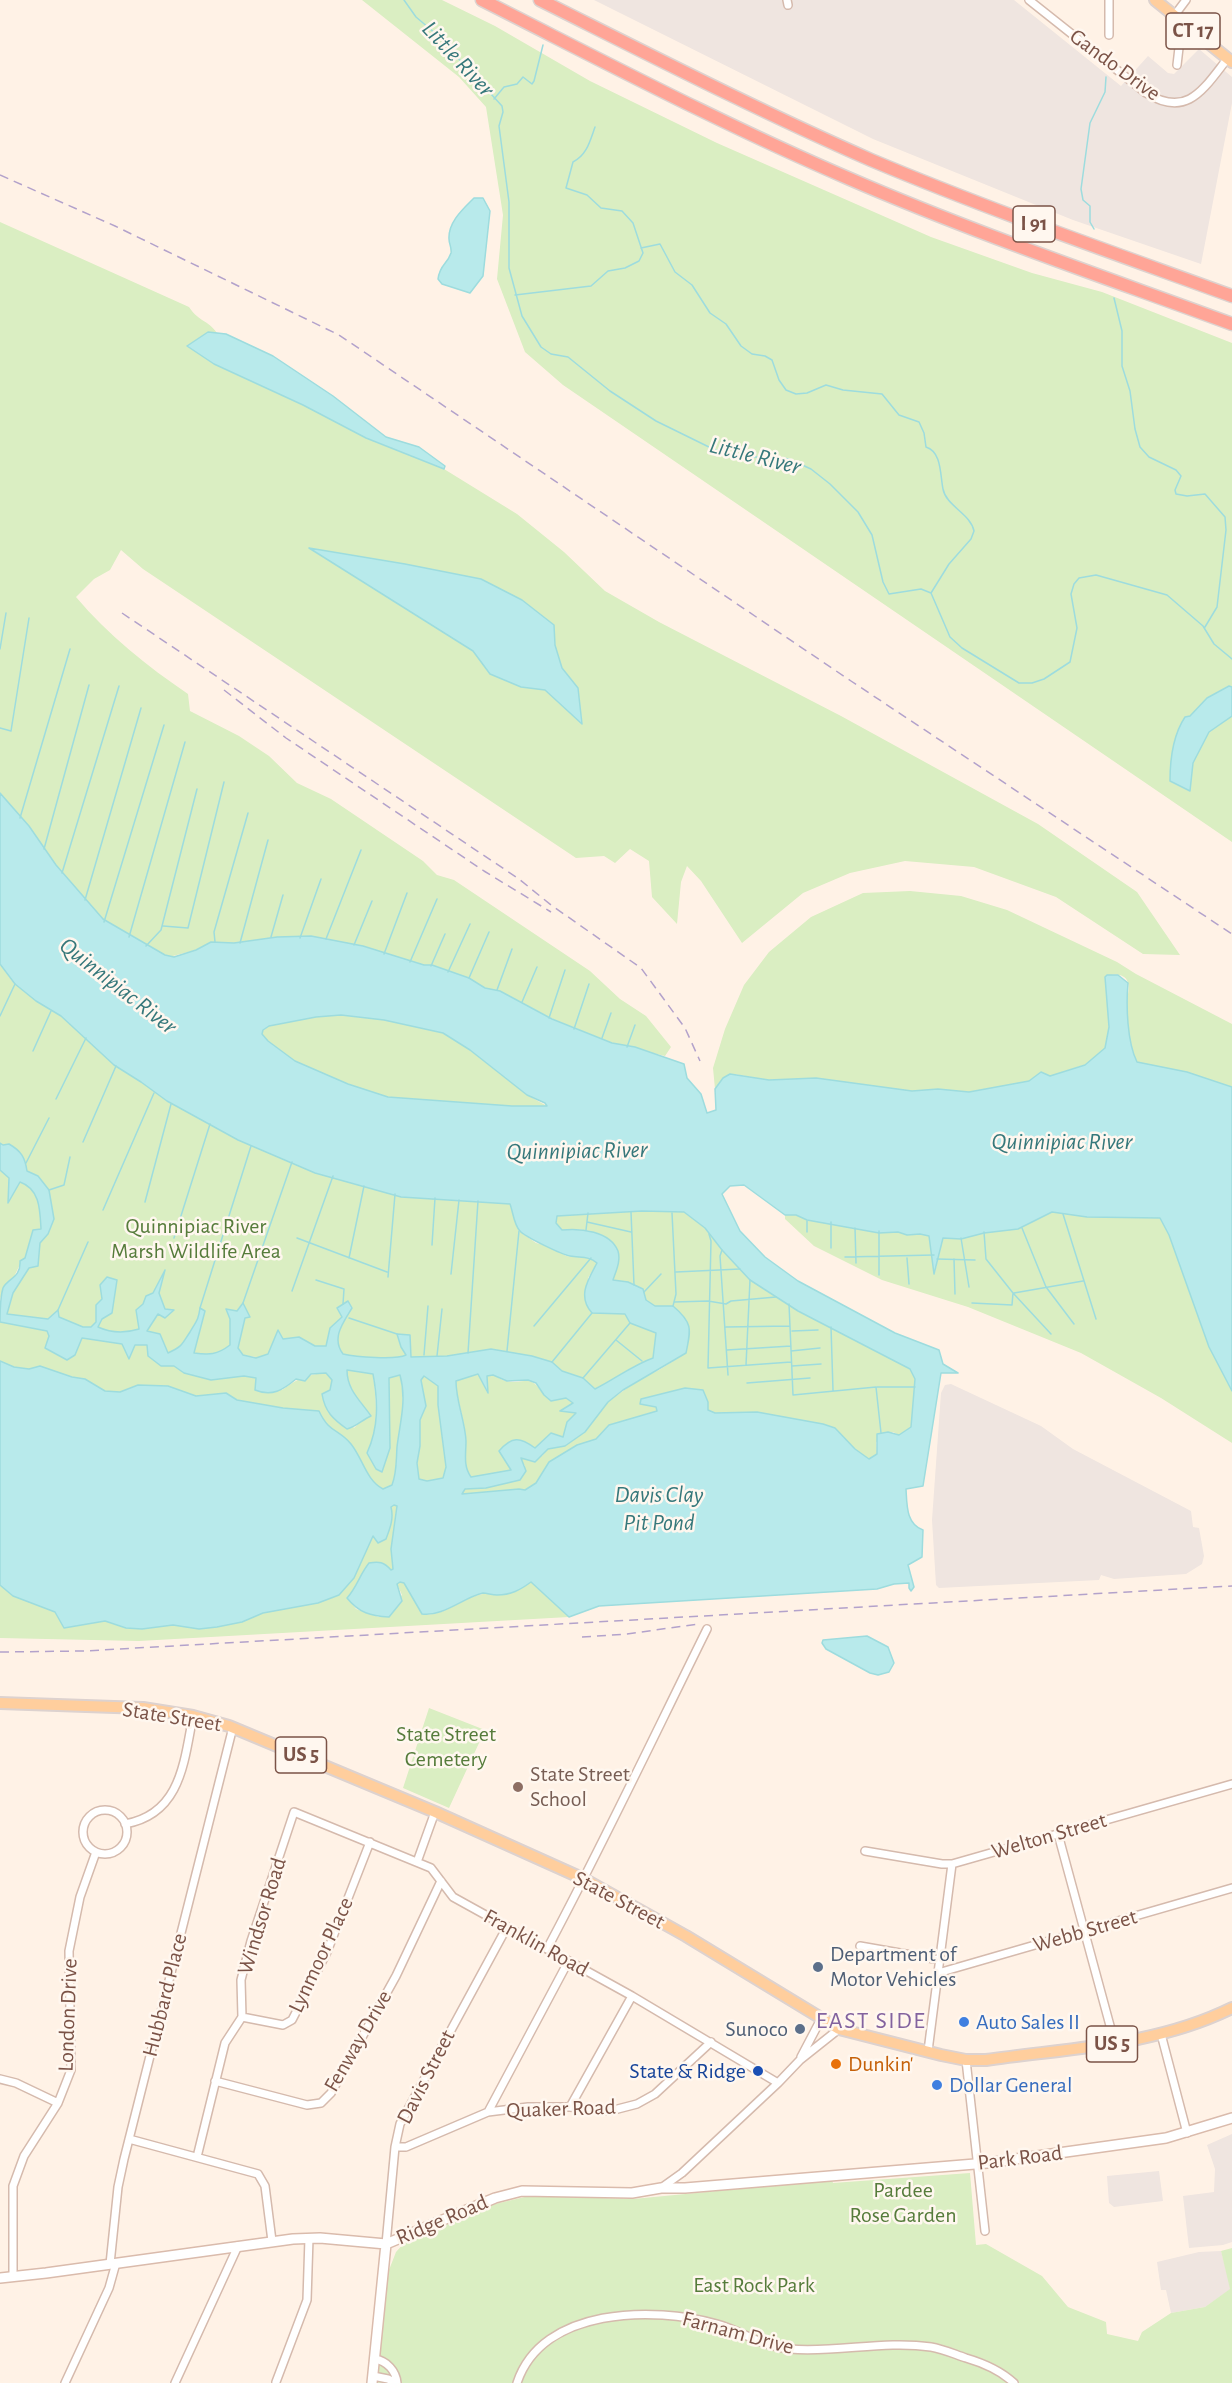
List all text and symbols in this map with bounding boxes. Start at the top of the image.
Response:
road number: CT 17 [1166,13,1220,49]
water label: Little River [416,15,500,103]
street label: Gando Drive [1064,23,1166,107]
road number: I 91 [1013,206,1055,242]
water label: Little River [706,431,804,481]
water label: Quinnipiac River [54,931,182,1041]
water label: Quinnipiac River [992,1128,1132,1156]
water label: Quinnipiac River [506,1135,648,1167]
park label: Quinnipiac River Marsh Wildlife Area [111,1213,281,1264]
water label: Davis Clay Pit Pond [615,1481,703,1537]
street label: State Street [121,1696,223,1738]
park label: State Street Cemetery [396,1721,496,1772]
road number: US 5 [276,1737,326,1773]
place label: State Street School [530,1761,630,1813]
marker: State Street School [511,1780,525,1794]
street label: Welton Street [988,1807,1110,1865]
street label: Windsor Road [232,1854,292,1978]
street label: State Street [569,1865,669,1935]
street label: Lynmoor Place [283,1893,359,2017]
street label: Franklin Road [479,1903,593,1983]
street label: Webb Street [1030,1904,1140,1958]
street label: Hubbard Place [137,1931,193,2059]
place label: Department of Motor Vehicles [830,1941,956,1993]
street label: London Drive [53,1958,83,2072]
marker: Department of Motor Vehicles [811,1960,825,1974]
street label: Fenway Drive [318,1985,398,2097]
district label: EAST SIDE [816,2007,926,2035]
place label: Auto Sales II [976,2009,1080,2035]
marker: Auto Sales II [957,2015,971,2029]
place label: Sunoco [725,2016,788,2042]
marker: Sunoco [793,2022,807,2036]
street label: Davis Street [391,2025,461,2129]
road number: US 5 [1086,2026,1138,2062]
place label: Dunkin' [848,2051,914,2077]
marker: Dunkin' [829,2057,843,2071]
place label: State & Ridge [629,2058,746,2084]
marker: State & Ridge [751,2064,765,2078]
place label: Dollar General [949,2072,1072,2098]
marker: Dollar General [930,2078,944,2092]
street label: Quaker Road [506,2094,616,2124]
street label: Park Road [976,2140,1064,2176]
park label: Pardee Rose Garden [849,2177,957,2228]
street label: Ridge Road [392,2189,492,2251]
park label: East Rock Park [693,2272,815,2298]
street label: Farnam Drive [679,2305,797,2361]

